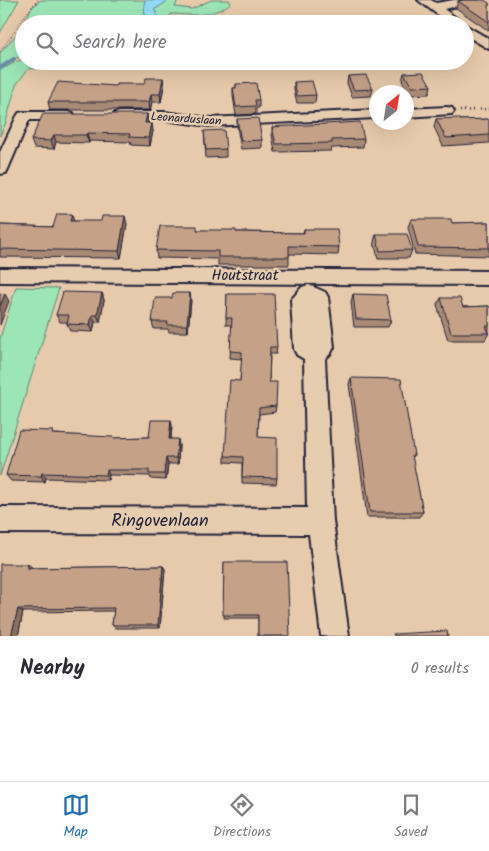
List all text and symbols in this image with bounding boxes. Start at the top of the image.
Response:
search box [15,15,474,70]
text: Search here [73,28,167,58]
icon: search [33,29,61,57]
north arrow [369,85,414,130]
street label: Leonarduslaan [150,107,222,131]
street label: Houtstraat [212,264,279,288]
street label: Ringovenlaan [111,507,209,536]
text: Nearby [20,652,85,685]
text: 0 results [411,656,469,681]
tab: Map [62,791,90,843]
tab: Directions [213,791,271,843]
tab: Saved [394,791,427,843]

